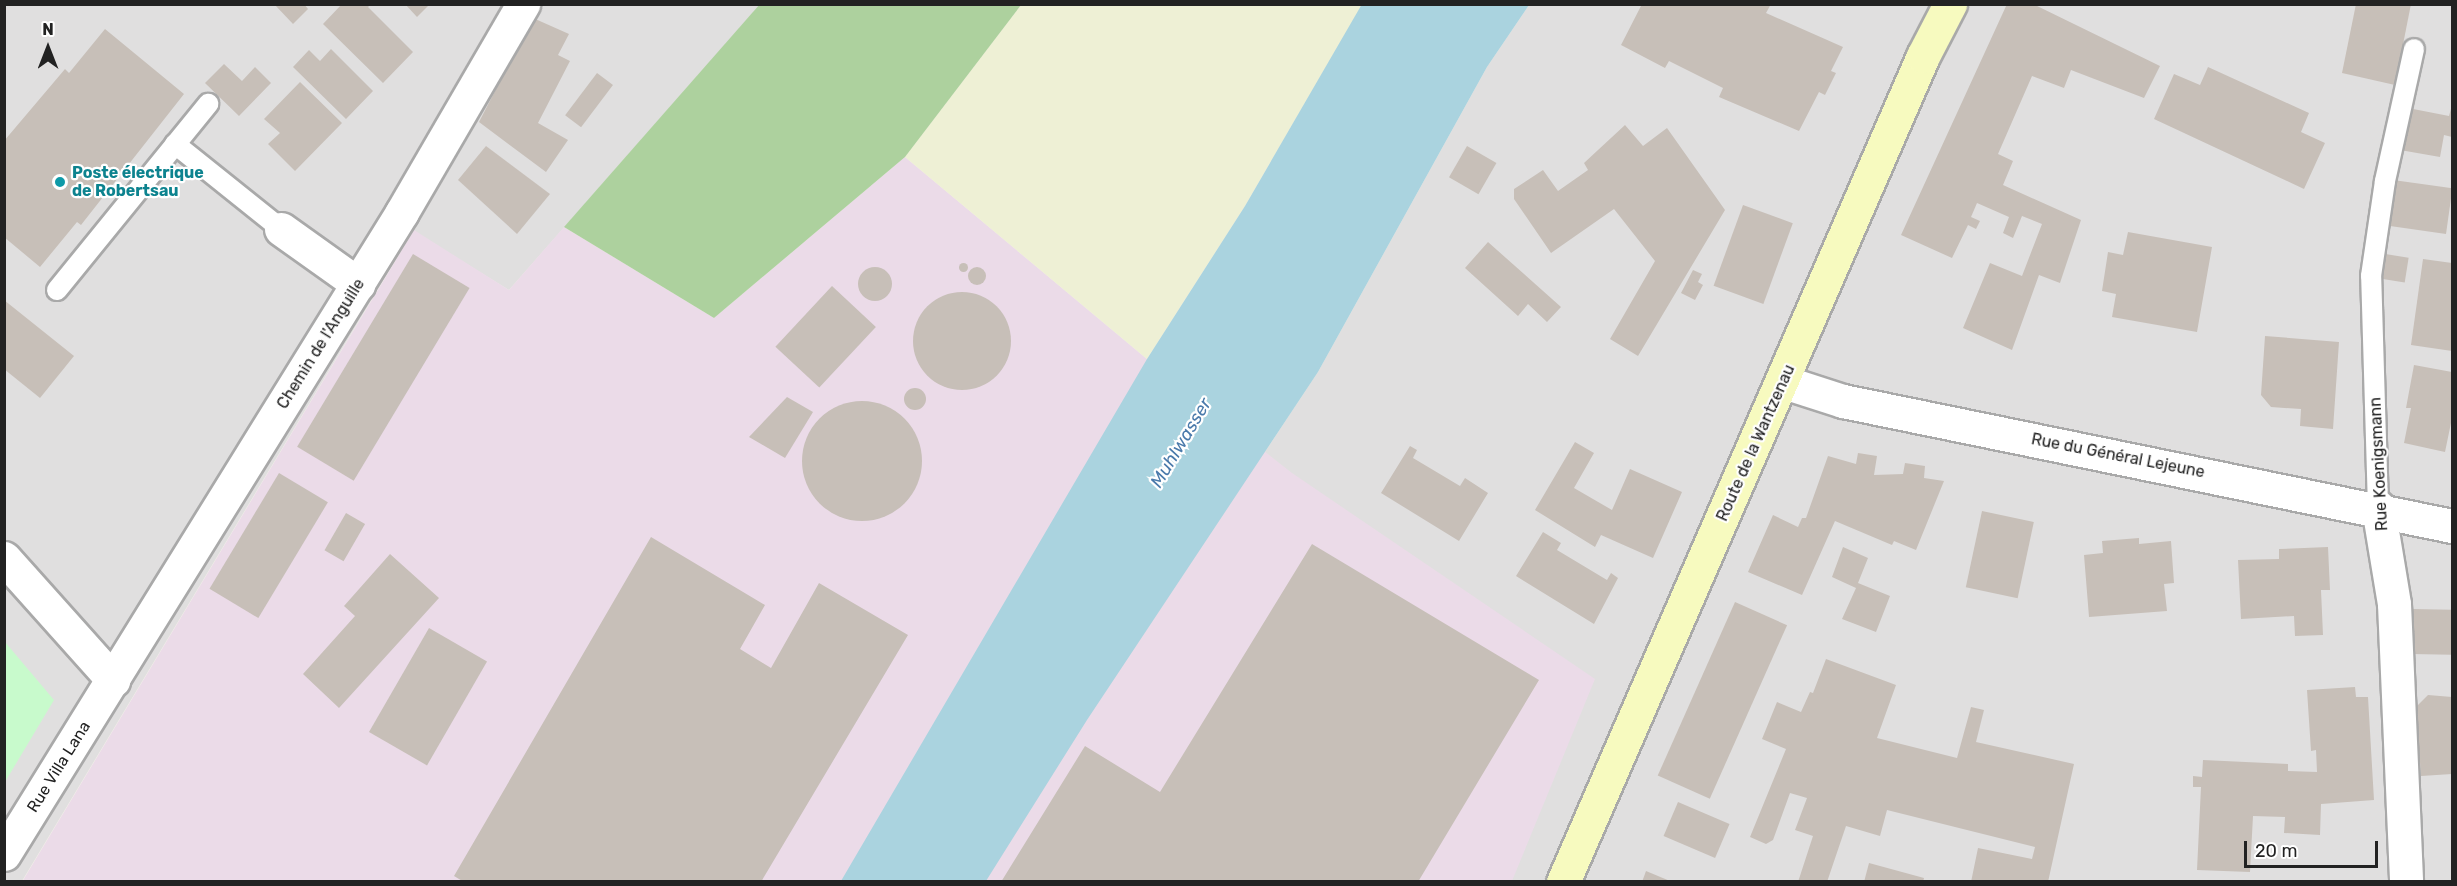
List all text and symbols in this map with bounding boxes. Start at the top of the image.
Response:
north arrow [18,18,78,78]
text: N [42,20,54,39]
place label: Poste électrique de Robertsau [72,163,204,201]
marker: Poste électrique de Robertsau [53,175,67,189]
street label: Chemin de l'Anguille [273,275,369,413]
street label: Route de la Wantzenau [1713,362,1799,524]
water label: Muhlwasser [1146,394,1216,492]
street label: Rue Koenigsmann [2366,397,2392,531]
street label: Rue du Général Lejeune [2030,430,2206,482]
street label: Rue Villa Lana [23,718,95,816]
scale bar [2247,829,2380,867]
text: 20 m [2255,840,2297,862]

